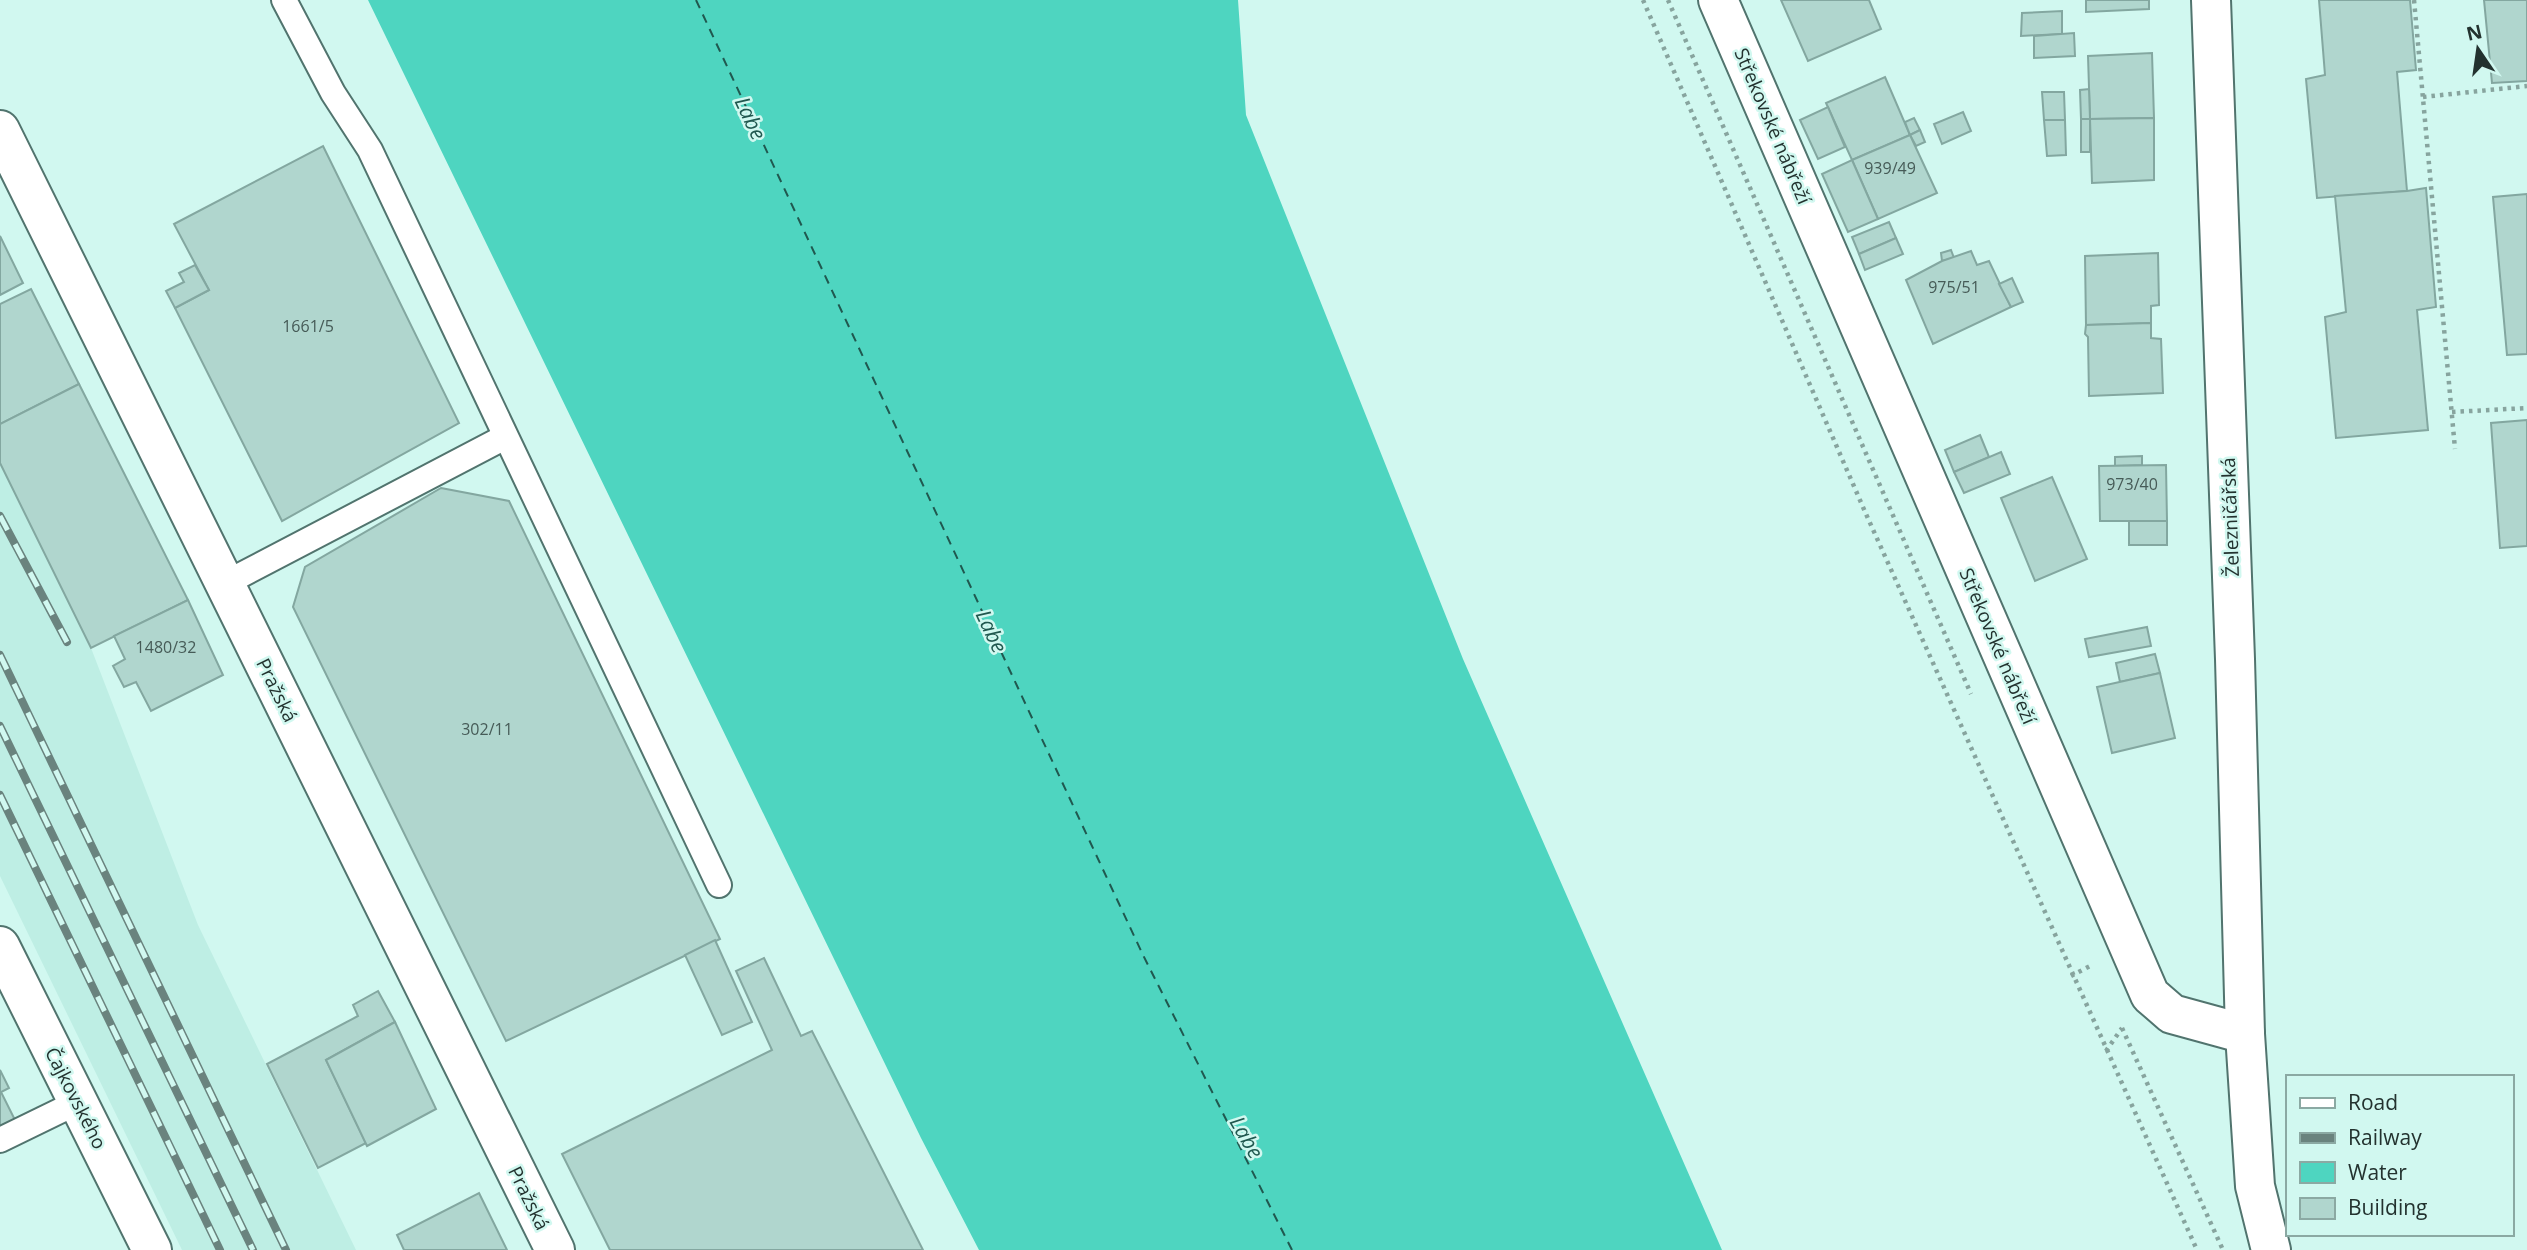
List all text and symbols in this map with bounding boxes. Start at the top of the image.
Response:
north arrow [2443,14,2513,84]
text: N [2464,18,2485,47]
street label: Střekovské nábřeží [1728,44,1818,209]
water label: Labe [729,92,773,144]
house number: 939/49 [1864,157,1916,179]
house number: 975/51 [1928,276,1980,298]
house number: 1661/5 [282,315,334,337]
street label: Železničářská [2215,457,2245,577]
house number: 973/40 [2106,473,2158,495]
street label: Střekovské nábřeží [1953,564,2043,729]
water label: Labe [970,605,1014,657]
house number: 1480/32 [136,636,196,658]
street label: Pražská [250,654,304,726]
house number: 302/11 [461,718,513,740]
street label: Čajkovského [39,1043,113,1153]
legend [2286,1075,2513,1236]
text: Road [2348,1088,2398,1116]
water label: Labe [1224,1111,1270,1163]
text: Railway [2348,1123,2422,1151]
text: Water [2348,1158,2407,1186]
street label: Pražská [502,1162,556,1234]
text: Building [2348,1193,2427,1221]

